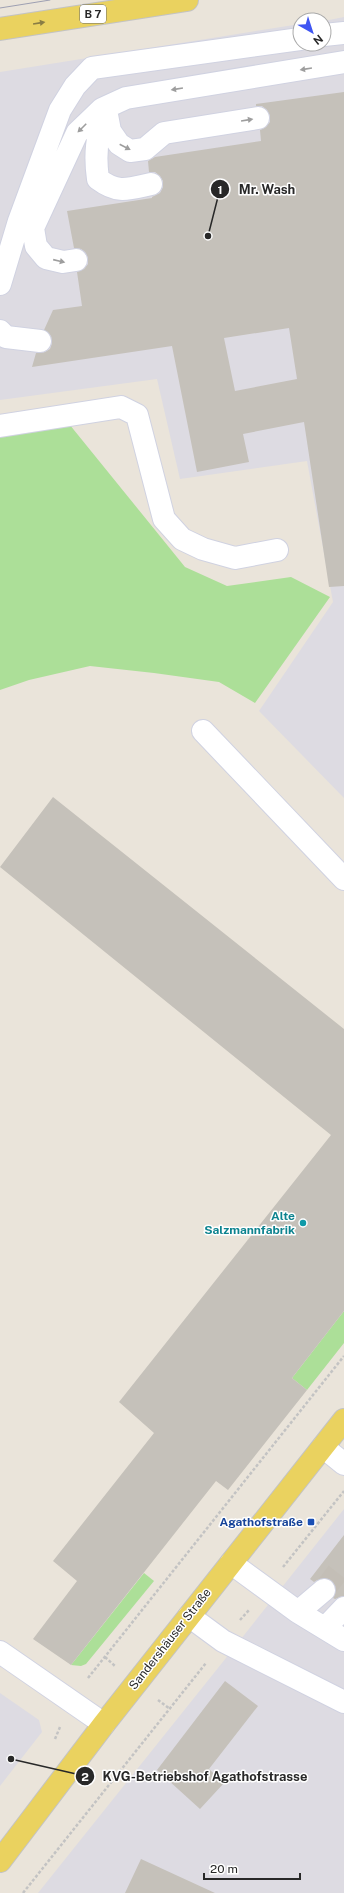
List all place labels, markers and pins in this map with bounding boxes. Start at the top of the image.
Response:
callout: Mr. Wash [210,177,303,202]
place label: Alte Salzmannfabrik [204,1209,295,1237]
marker: Alte Salzmannfabrik [298,1218,308,1228]
place label: Agathofstraße [220,1515,303,1529]
marker: Agathofstraße [306,1517,316,1527]
callout: KVG-Betriebshof Agathofstrasse [75,1764,316,1789]

